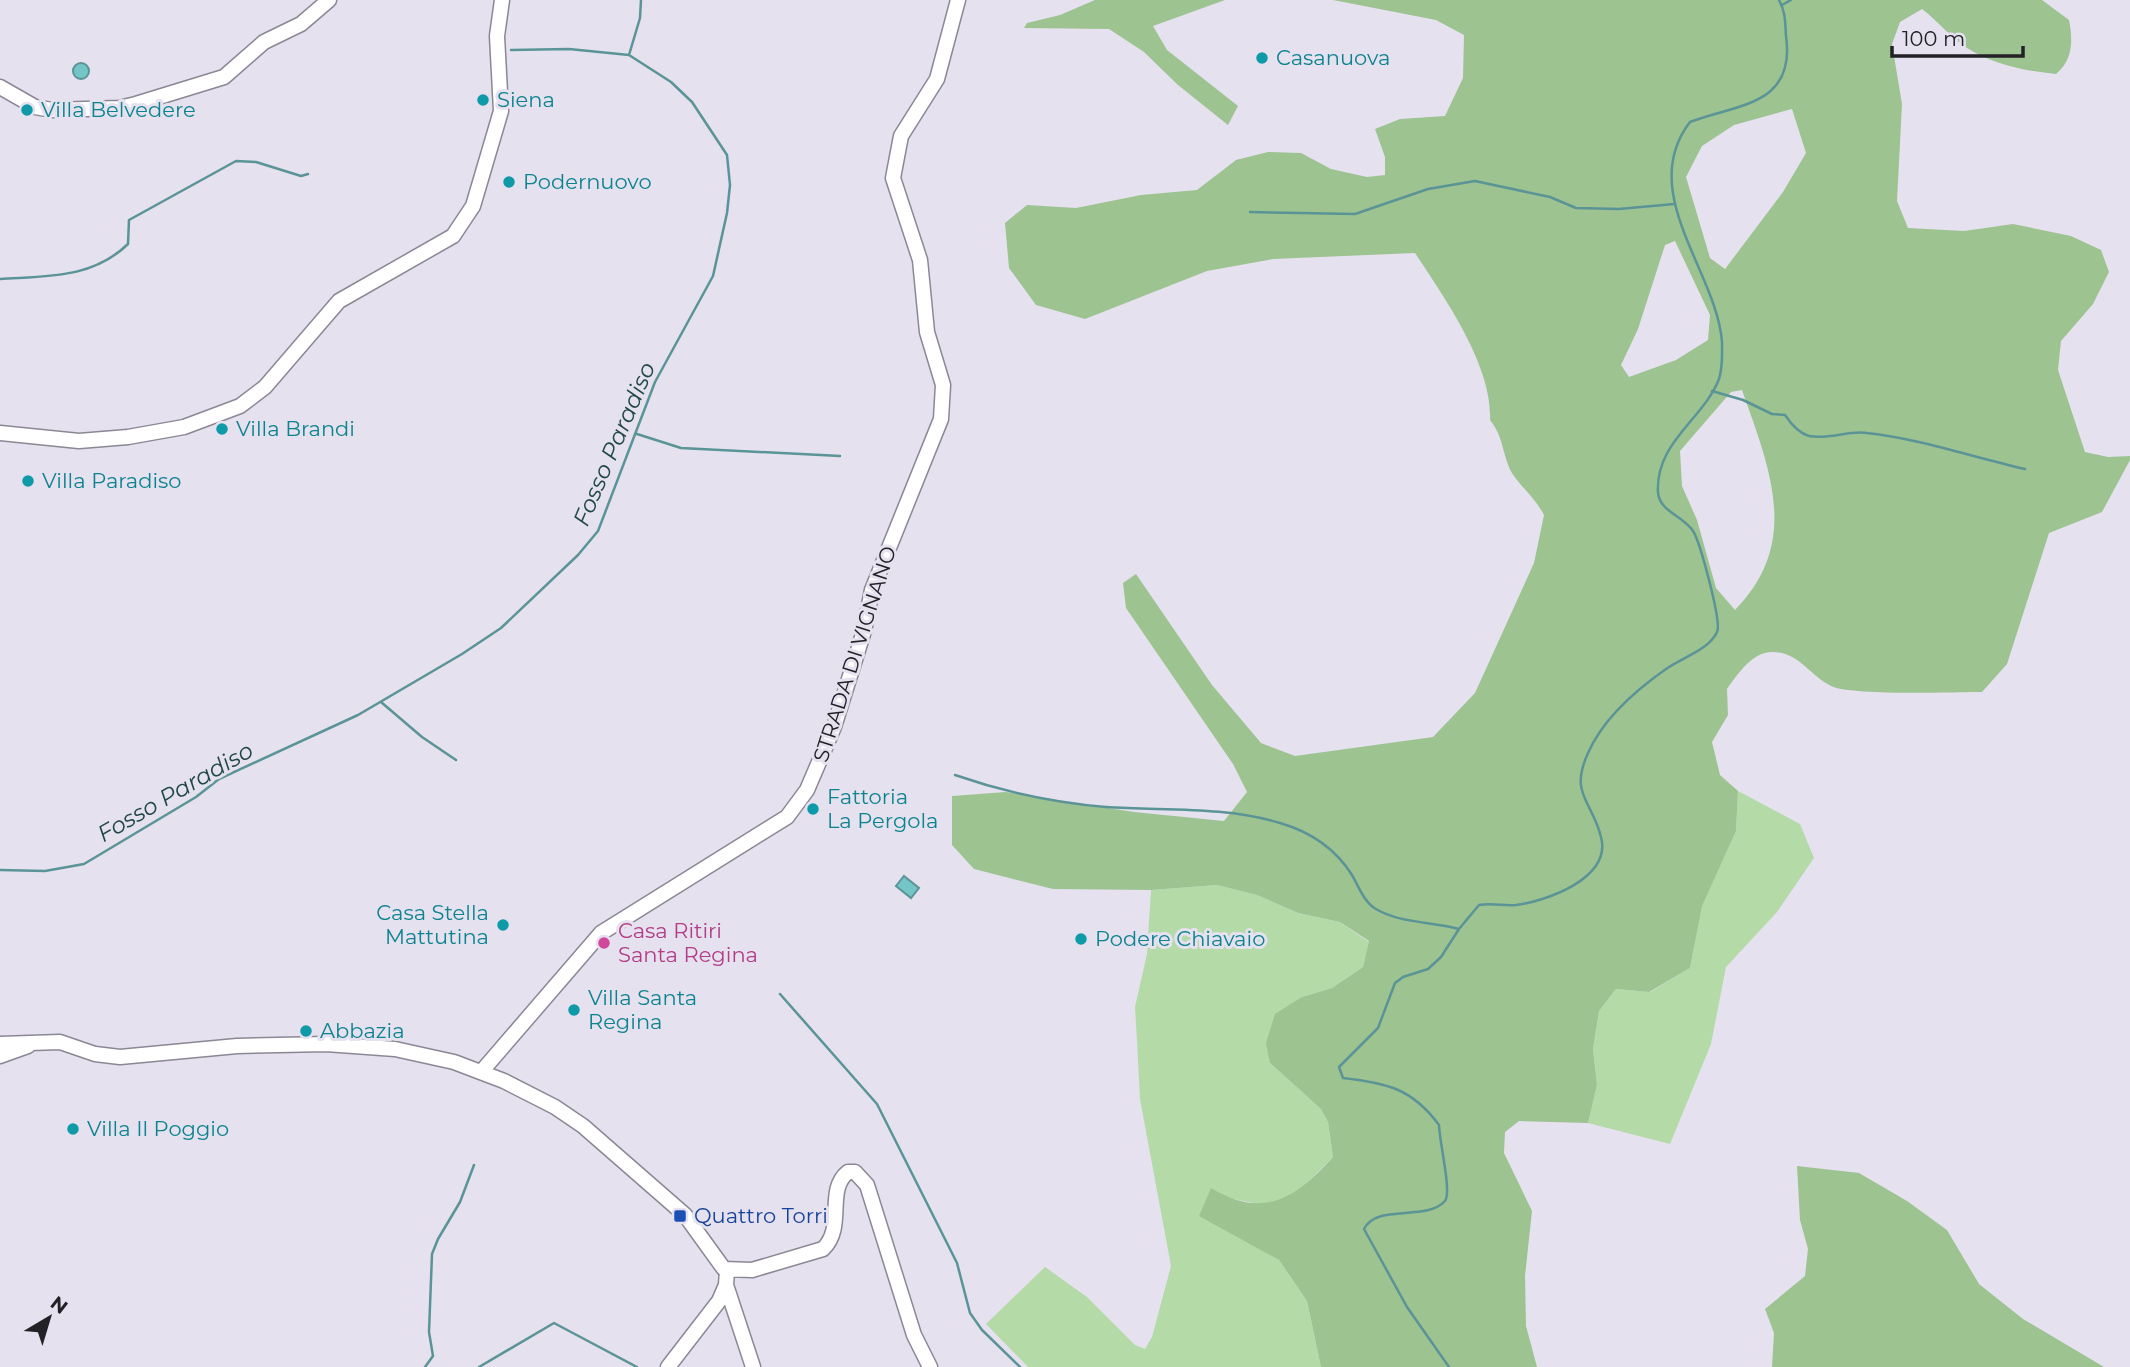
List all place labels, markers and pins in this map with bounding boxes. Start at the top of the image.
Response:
place label: Casanuova [1276,45,1390,70]
marker: Casanuova [1254,50,1270,66]
place label: Siena [497,87,555,112]
marker: Siena [475,92,491,108]
place label: Villa Belvedere [41,97,196,122]
marker: Villa Belvedere [19,102,35,118]
place label: Podernuovo [523,169,652,194]
marker: Podernuovo [501,174,517,190]
place label: Villa Brandi [236,416,355,441]
marker: Villa Brandi [214,421,230,437]
place label: Villa Paradiso [42,468,182,493]
marker: Villa Paradiso [20,473,36,489]
place label: Fattoria La Pergola [827,784,939,833]
marker: Fattoria La Pergola [805,801,821,817]
place label: Casa Stella Mattutina [376,900,489,949]
marker: Casa Stella Mattutina [495,917,511,933]
place label: Casa Ritiri Santa Regina [618,918,758,967]
place label: Podere Chiavaio [1095,926,1265,951]
marker: Podere Chiavaio [1073,931,1089,947]
marker: Casa Ritiri Santa Regina [596,935,612,951]
place label: Villa Santa Regina [588,985,697,1034]
marker: Villa Santa Regina [566,1002,582,1018]
place label: Abbazia [320,1018,405,1043]
marker: Abbazia [298,1023,314,1039]
place label: Villa Il Poggio [87,1116,229,1141]
marker: Villa Il Poggio [65,1121,81,1137]
place label: Quattro Torri [694,1203,828,1228]
marker: Quattro Torri [672,1208,688,1224]

